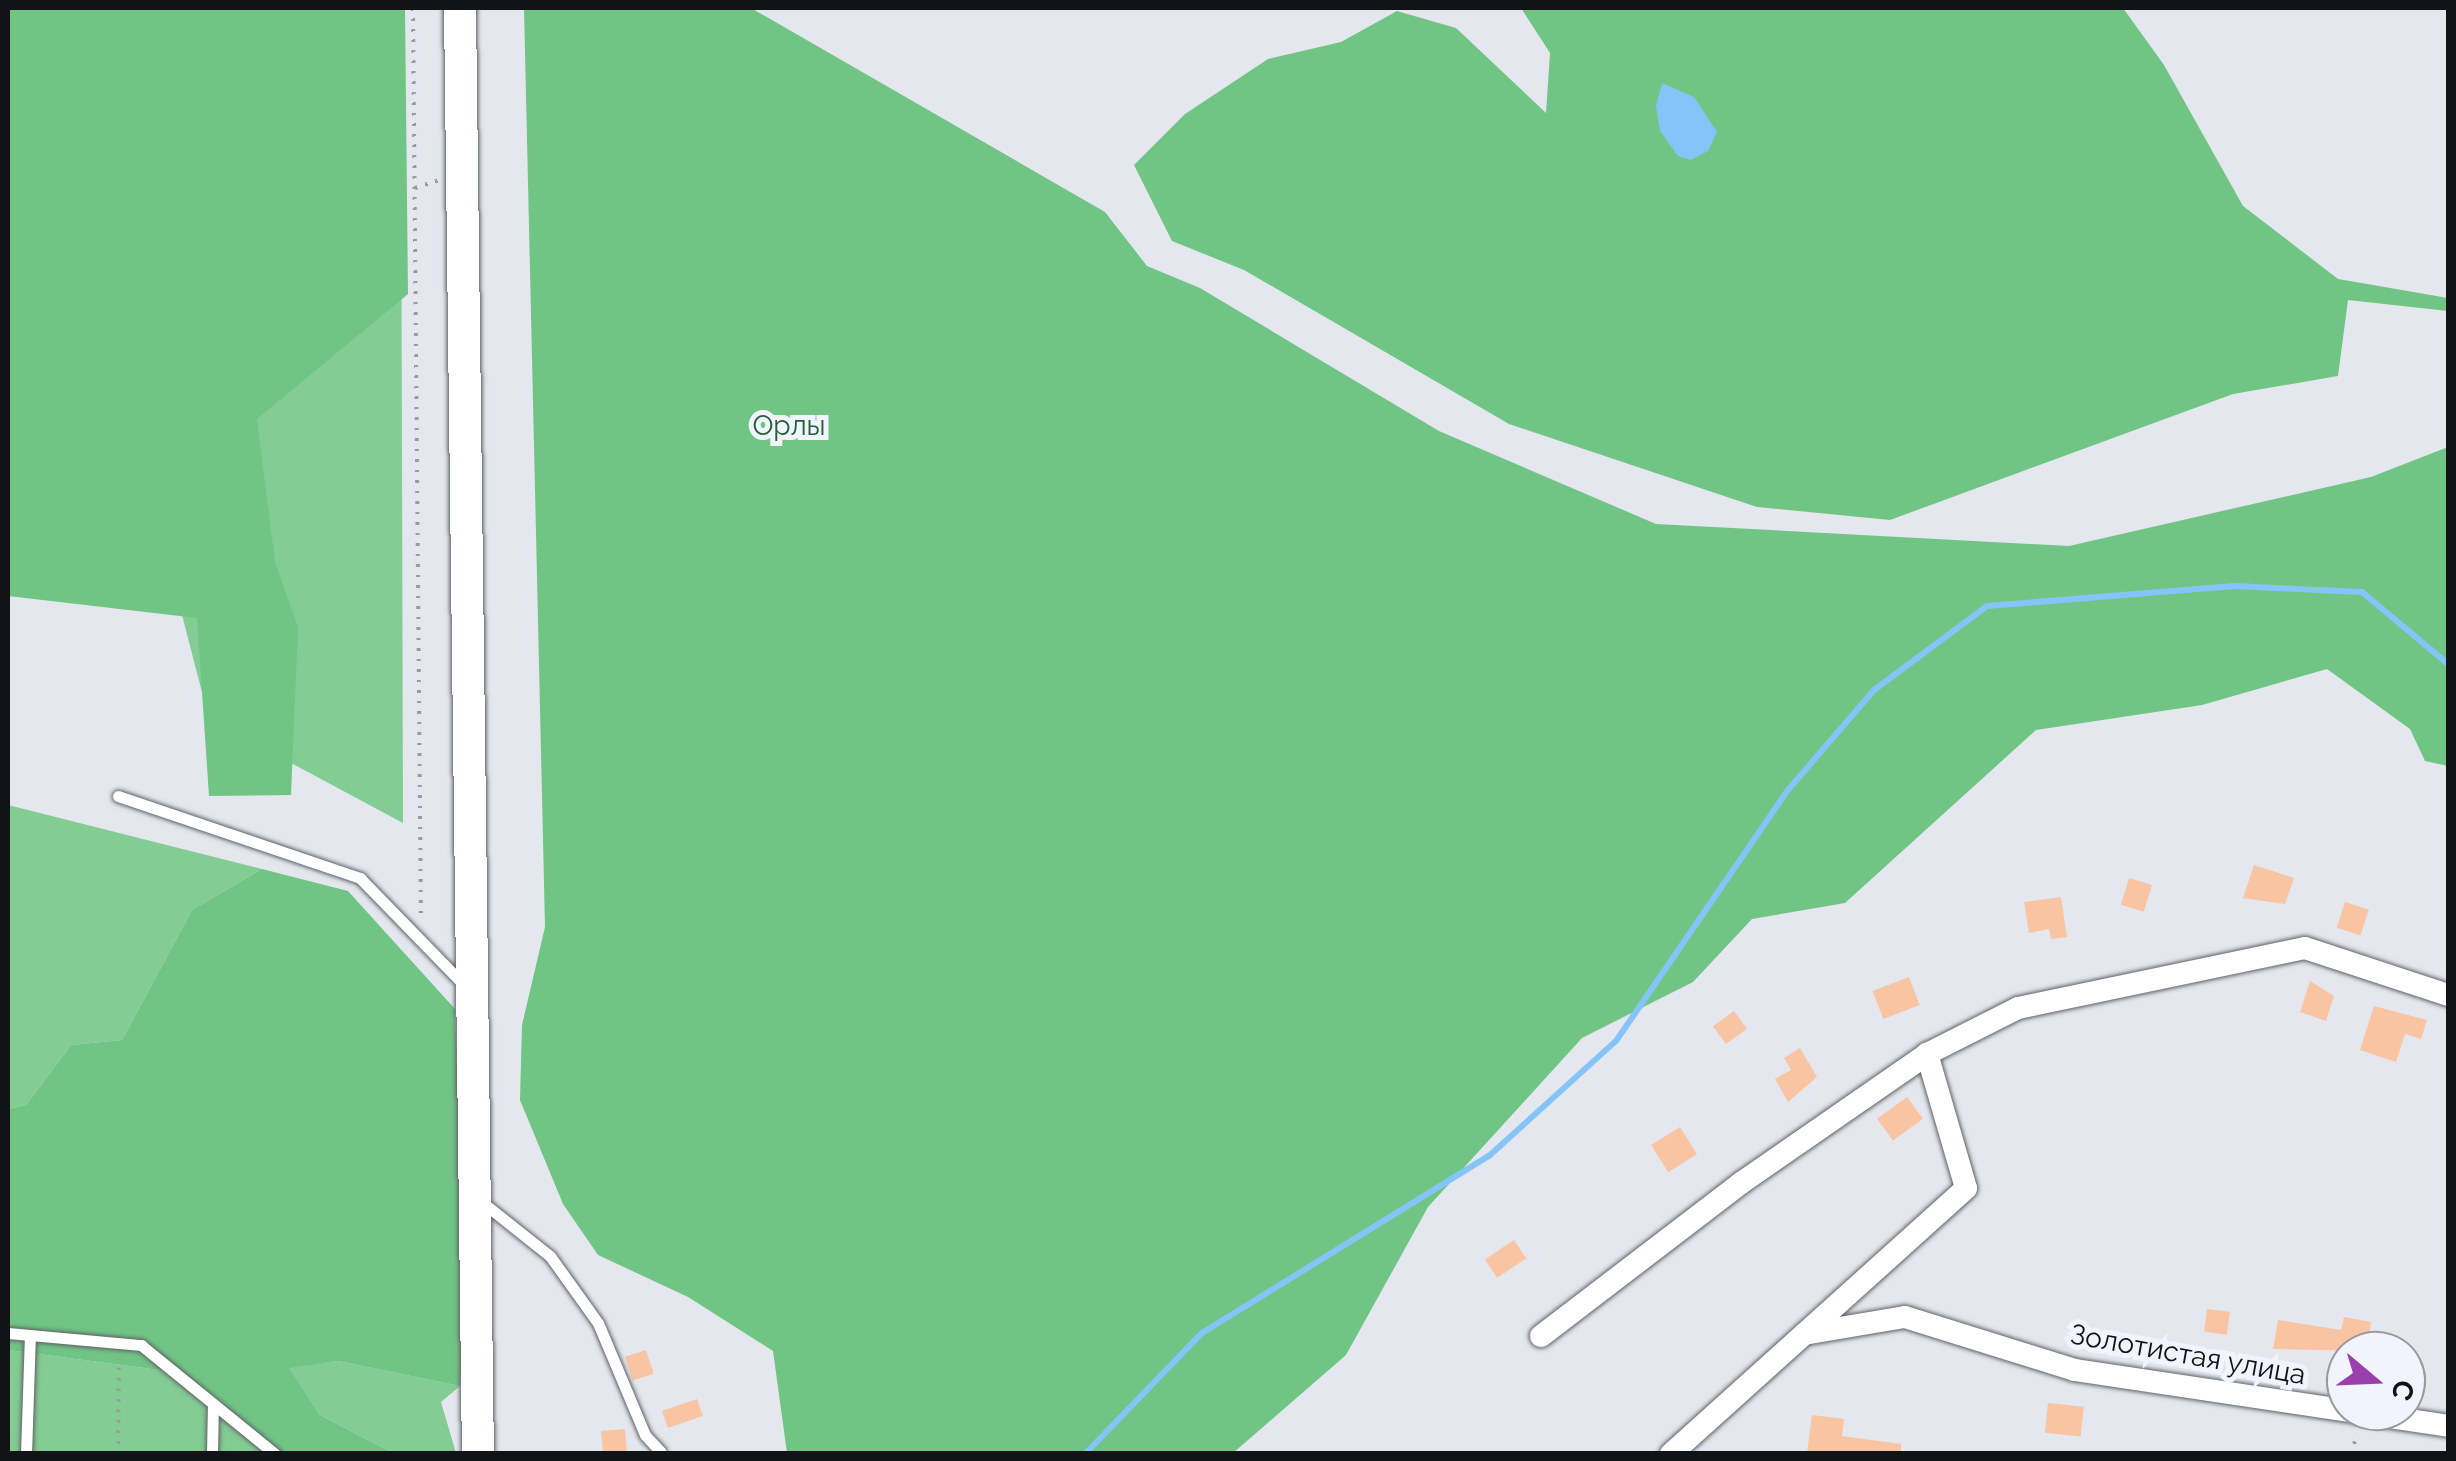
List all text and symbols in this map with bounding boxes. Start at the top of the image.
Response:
park label: Орлы [752,409,826,443]
street label: Золотистая улица [2067,1318,2309,1392]
north arrow [2326,1331,2426,1431]
text: С [2384,1376,2422,1405]

